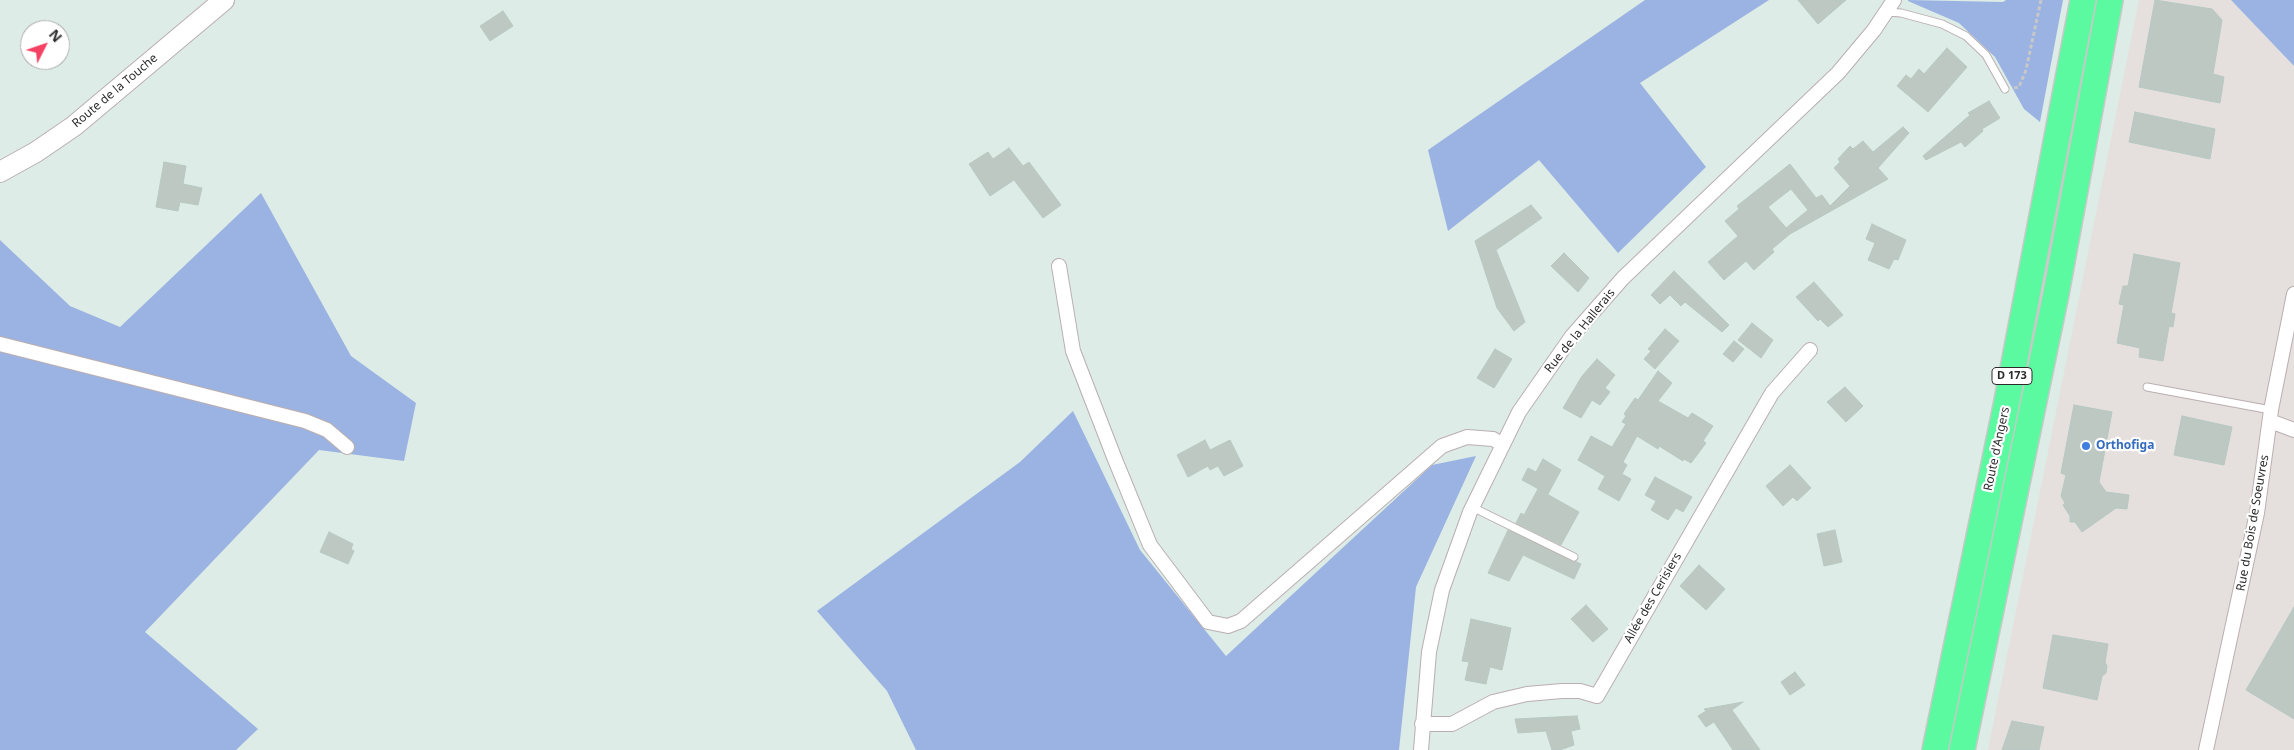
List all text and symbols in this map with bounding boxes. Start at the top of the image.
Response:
north arrow [20,20,70,70]
text: N [45,25,67,46]
street label: Route de la Touche [69,51,161,131]
street label: Rue de la Hallerais [1542,286,1618,376]
road number: D 173 [1992,368,2032,384]
street label: Route d'Angers [1981,406,2013,492]
place label: Orthofiga [2096,439,2154,453]
marker: Orthofiga [2080,440,2092,452]
street label: Rue du Bois de Soeuvres [2234,454,2272,592]
street label: Allée des Cerisiers [1621,550,1685,646]

